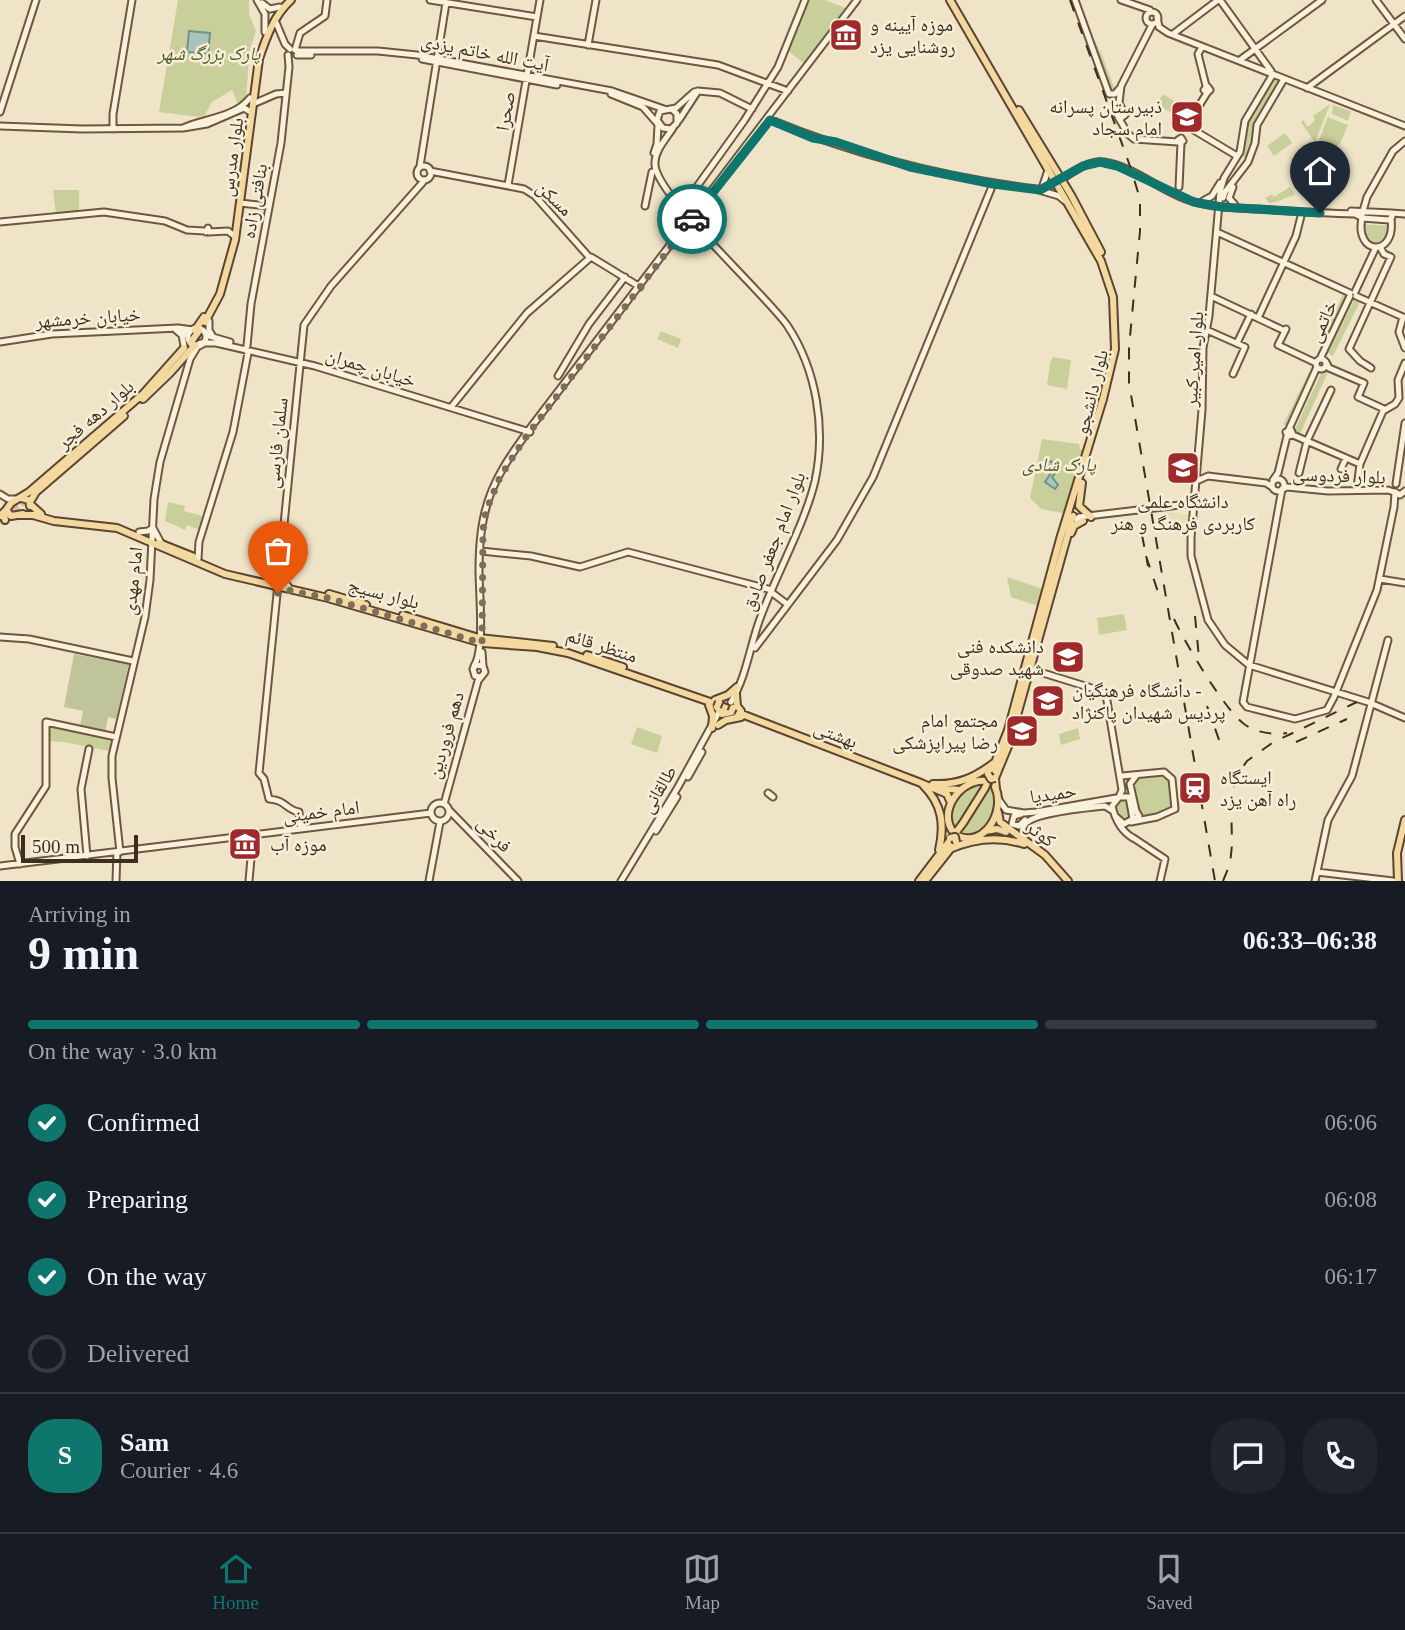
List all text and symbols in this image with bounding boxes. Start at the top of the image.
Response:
place label: موزه آیینه و روشنایی یزد [870,14,955,58]
museum icon: موزه آیینه و روشنایی یزد [827,16,865,54]
street label: آیت الله خاتم یزدی [419,30,552,77]
park label: پارک بزرگ شهر [155,43,261,65]
street label: صحرا [492,90,520,133]
place label: ذبیرستان پسرانه امام سجاد [1049,96,1162,142]
school or university icon: ذبیرستان پسرانه امام سجاد [1168,98,1206,136]
street label: بلوار مدرس [216,116,248,198]
pin [1290,141,1350,213]
icon: home [1301,152,1339,190]
street label: بنافتی زاده [238,162,272,240]
street label: مسکن [532,177,577,221]
courier [657,184,727,254]
icon: car [673,200,711,238]
street label: خاتمی [1304,297,1342,346]
street label: خیابان خرمشهر [34,303,142,333]
street label: بلوار امیر کبیر [1180,311,1208,409]
street label: خیابان چمران [323,344,418,392]
street label: بلوار دانشجو [1071,347,1113,437]
street label: بلوار دهه فجر [52,375,139,455]
street label: سلمان فارسی [261,397,293,490]
school or university icon: دانشگاه علمی کاربردی فرهنگ و هنر [1164,449,1202,487]
park label: پارک شادی [1022,454,1097,476]
street label: بلوار فردوسی [1292,463,1386,489]
street label: بلوار امام جعفر صادق [737,469,812,615]
place label: دانشگاه علمی کاربردی فرهنگ و هنر [1110,491,1255,535]
pin [248,521,308,593]
icon: bag [259,532,297,570]
street label: امام مهدی [118,546,150,617]
street label: بلوار بسیج [346,574,422,615]
street label: منتظر قائم [563,624,640,669]
place label: دانشکده فنی شهید صدوقی [950,636,1044,680]
school or university icon: دانشکده فنی شهید صدوقی [1049,638,1087,676]
place label: دانشگاه فرهنگیان - پردیس شهیدان پاکنژاد [1072,680,1225,724]
school or university icon: دانشگاه فرهنگیان - پردیس شهیدان پاکنژاد [1029,682,1067,720]
street label: دهم فروردین [423,689,470,782]
place label: مجتمع امام رضا پیراپزشکی [892,710,998,754]
school or university icon: مجتمع امام رضا پیراپزشکی [1003,712,1041,750]
street label: بهشتی [811,717,861,753]
street label: طالقانی [636,762,682,817]
place label: ایستگاه راه آهن یزد [1220,767,1296,811]
station icon: ایستگاه راه آهن یزد [1176,769,1214,807]
street label: حمیدیا [1028,780,1078,807]
street label: امام خمینی [281,796,361,830]
street label: فرخی [472,812,516,857]
street label: کوثر [1021,815,1059,852]
museum icon: موزه آب [226,825,264,863]
scale bar [21,832,138,864]
place label: موزه آب [270,834,327,856]
text: 500 m [32,836,80,857]
text: Arriving in [28,902,131,927]
text: 06:33–06:38 [1243,926,1377,955]
text: 9 min [28,928,139,979]
text: On the way · 3.0 km [28,1039,217,1064]
icon: check [28,1104,66,1142]
text: Confirmed [87,1108,200,1137]
text: 06:06 [1325,1110,1377,1135]
icon: check [28,1181,66,1219]
text: Preparing [87,1185,188,1214]
text: 06:08 [1325,1187,1377,1212]
icon: check [28,1258,66,1296]
text: On the way [87,1262,207,1291]
text: 06:17 [1325,1264,1377,1289]
text: Delivered [87,1339,190,1368]
button: chat [1211,1419,1285,1493]
button: phone [1303,1419,1377,1493]
text: Sam [120,1428,169,1457]
text: S [58,1441,72,1470]
text: Courier · 4.6 [120,1458,238,1483]
tab: Home [212,1550,259,1614]
tab: Map [683,1550,721,1614]
tab: Saved [1146,1550,1193,1614]

